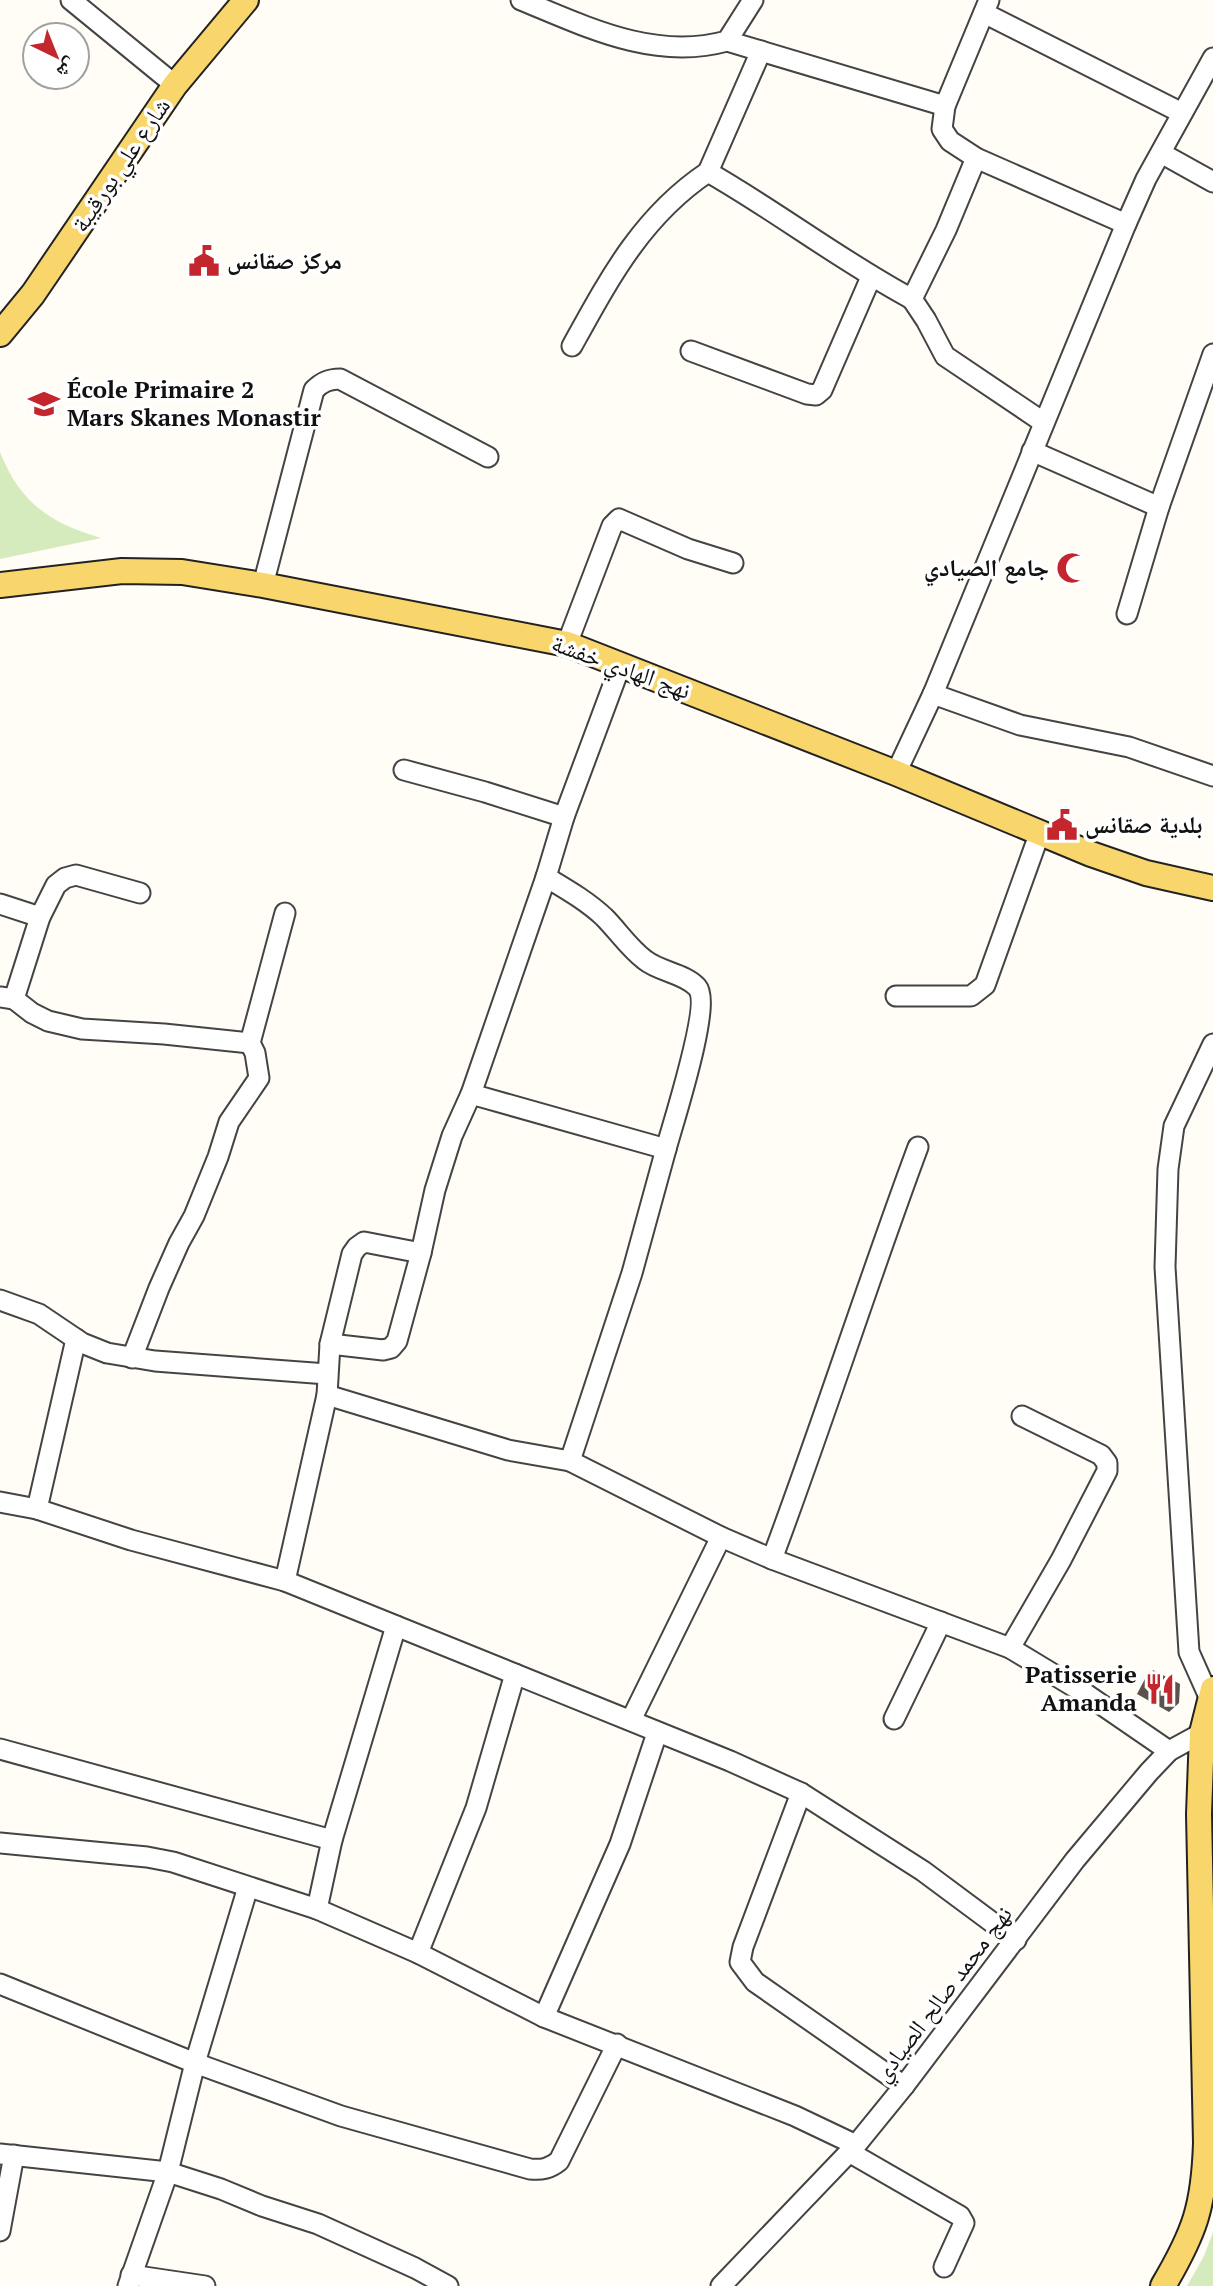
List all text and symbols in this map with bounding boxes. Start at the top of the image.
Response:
north arrow [21,21,91,91]
text: ش [52,53,84,85]
street label: شارع علي بورقيبة [63,91,180,240]
public building icon: مركز صقانس [187,244,221,278]
place label: مركز صقانس [227,244,342,276]
place label: École Primaire 2 Mars Skanes Monastir [67,373,322,433]
school or university icon: École Primaire 2 Mars Skanes Monastir [27,387,61,421]
place label: جامع الصيادي [924,551,1049,587]
mosque icon: جامع الصيادي [1055,551,1089,585]
street label: نهج الهادي خفشة [546,626,695,710]
public building icon: بلدية صقانس [1045,808,1079,842]
place label: بلدية صقانس [1085,808,1202,840]
place label: Patisserie Amanda [1025,1658,1138,1718]
restaurant icon: Patisserie Amanda [1143,1672,1177,1706]
street label: نهج محمد صالح الصيادي [866,1899,1022,2090]

